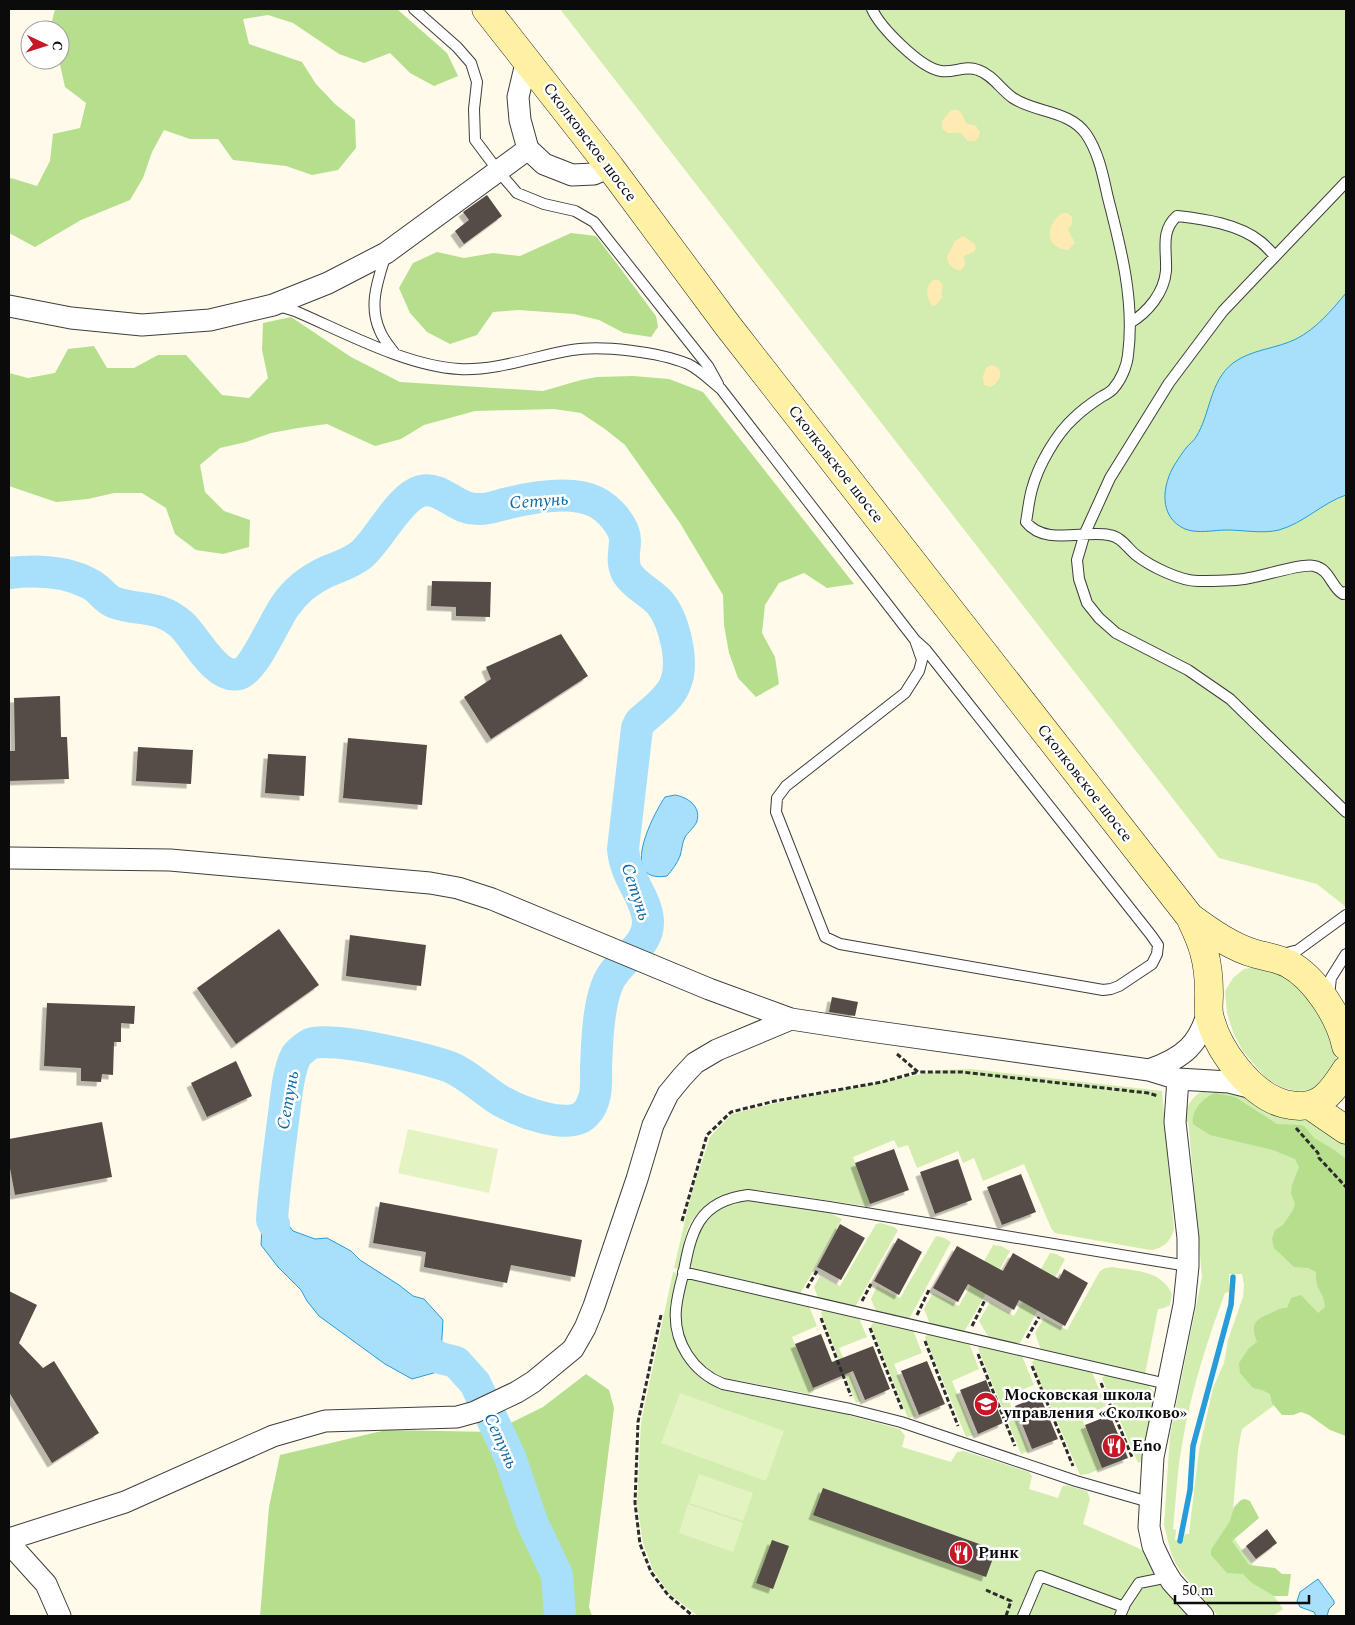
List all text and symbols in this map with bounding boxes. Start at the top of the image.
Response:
north arrow [20,20,70,70]
text: С [47,40,68,52]
street label: Сколковское шоссе [537,77,643,207]
street label: Сколковское шоссе [782,400,890,528]
water label: Сетунь [508,485,570,517]
street label: Сколковское шоссе [1031,719,1139,847]
water label: Сетунь [614,860,658,924]
water label: Сетунь [270,1068,306,1132]
place label: Московская школа управления «Сколково» [1003,1383,1188,1425]
school or university icon: Московская школа управления «Сколково» [973,1391,999,1417]
water label: Сетунь [477,1408,525,1474]
restaurant icon: Eno [1101,1433,1127,1459]
place label: Eno [1132,1434,1162,1458]
restaurant icon: Ринк [948,1540,974,1566]
place label: Ринк [978,1541,1019,1565]
scale bar [1175,1572,1309,1604]
text: 50 m [1182,1579,1214,1602]

